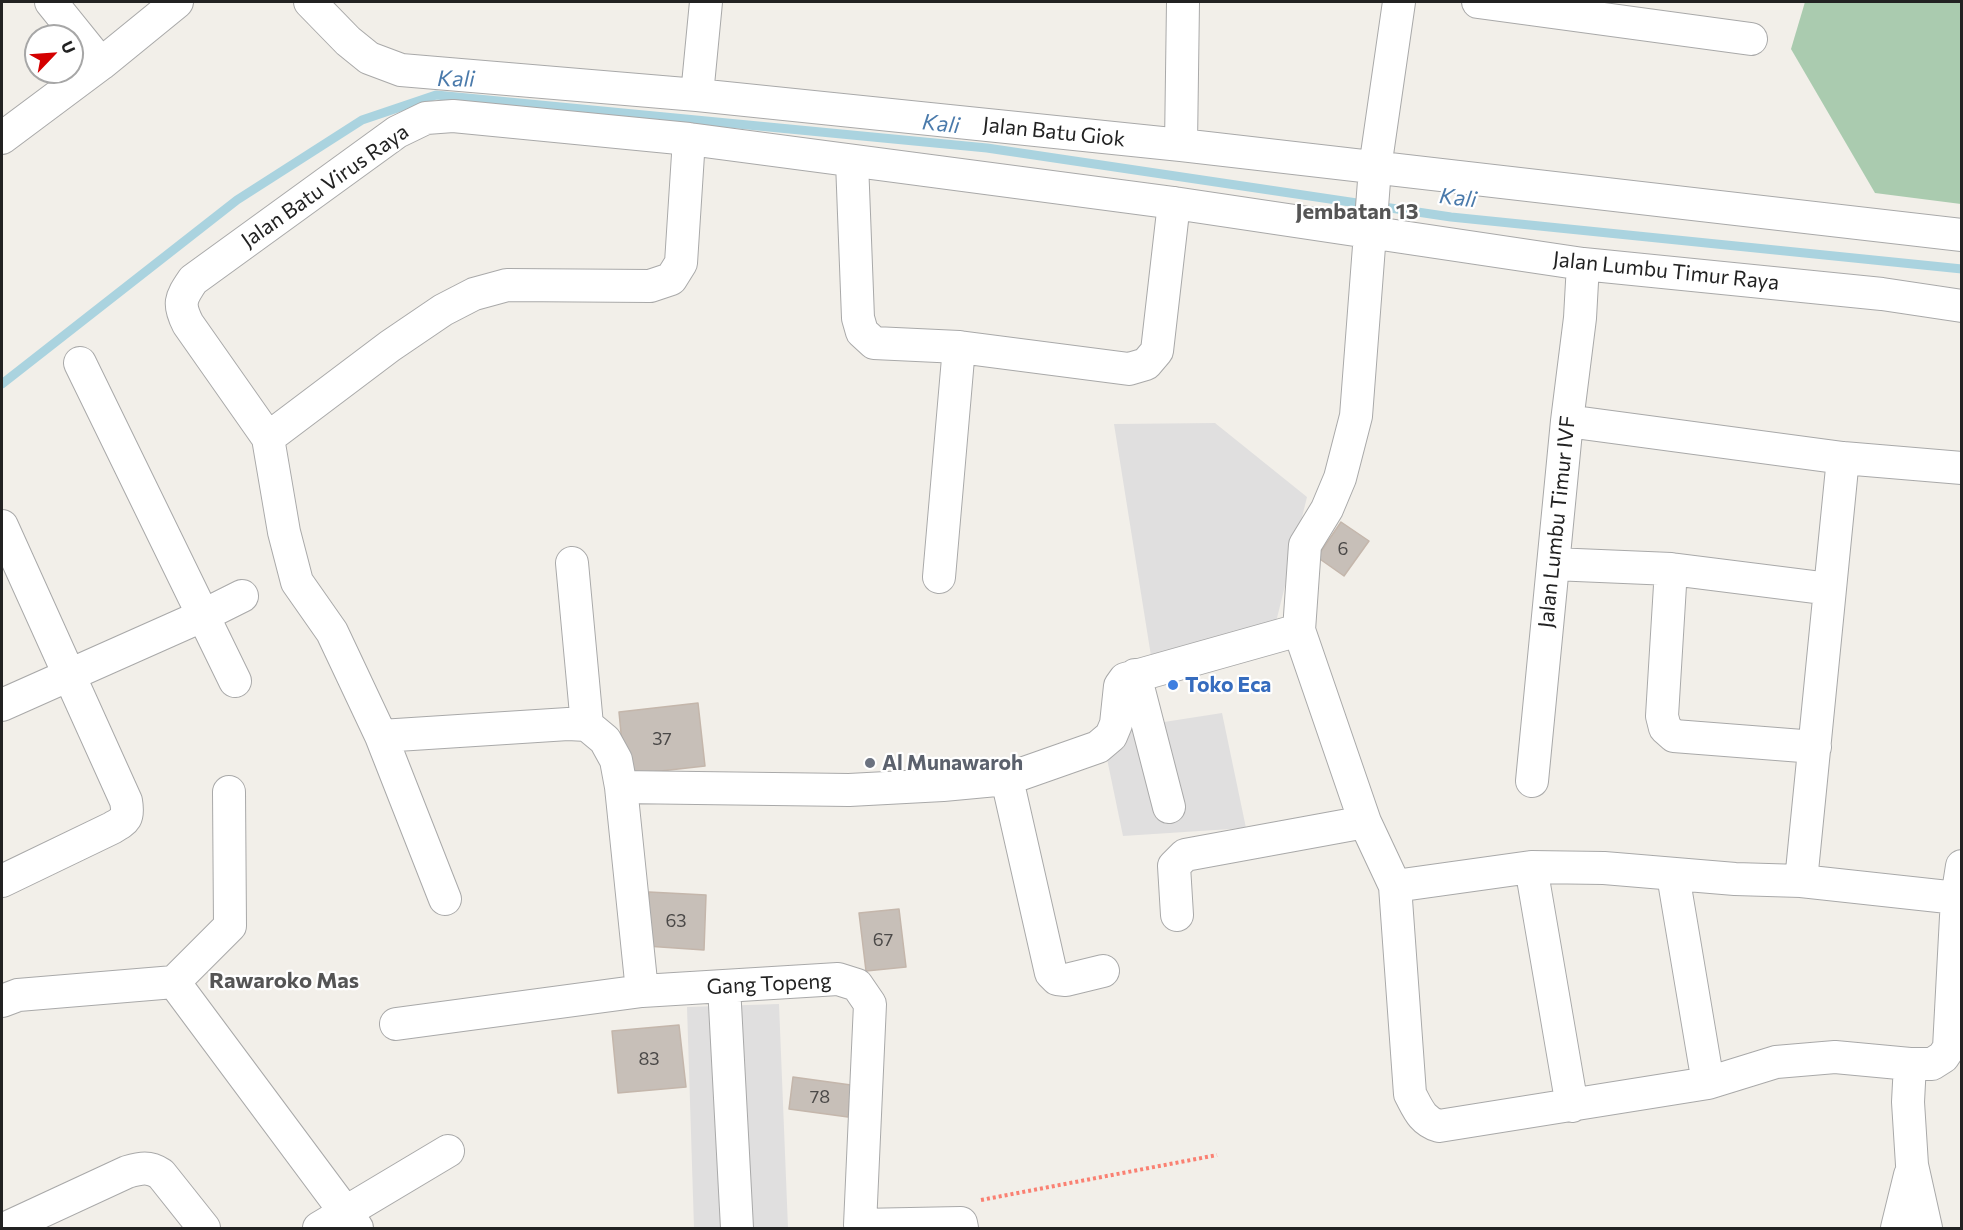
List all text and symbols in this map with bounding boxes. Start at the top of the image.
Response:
north arrow [24,24,84,84]
text: U [58,38,80,56]
water label: Kali [437,65,475,93]
water label: Kali [921,109,961,139]
street label: Jalan Batu Giok [982,112,1126,152]
street label: Jalan Batu Virus Raya [237,119,413,253]
water label: Kali [1438,183,1478,213]
district label: Jembatan 13 [1295,199,1419,225]
street label: Jalan Lumbu Timur Raya [1552,247,1780,295]
street label: Jalan Lumbu Timur IVF [1533,415,1581,629]
house number: 6 [1338,538,1348,560]
place label: Toko Eca [1185,672,1271,698]
marker: Toko Eca [1166,678,1180,692]
house number: 37 [652,728,672,750]
place label: Al Munawaroh [882,750,1023,776]
marker: Al Munawaroh [863,756,877,770]
house number: 63 [665,910,687,932]
house number: 67 [873,929,893,951]
district label: Rawaroko Mas [209,968,359,994]
street label: Gang Topeng [706,968,832,1000]
house number: 83 [638,1048,660,1070]
house number: 78 [810,1086,830,1108]

